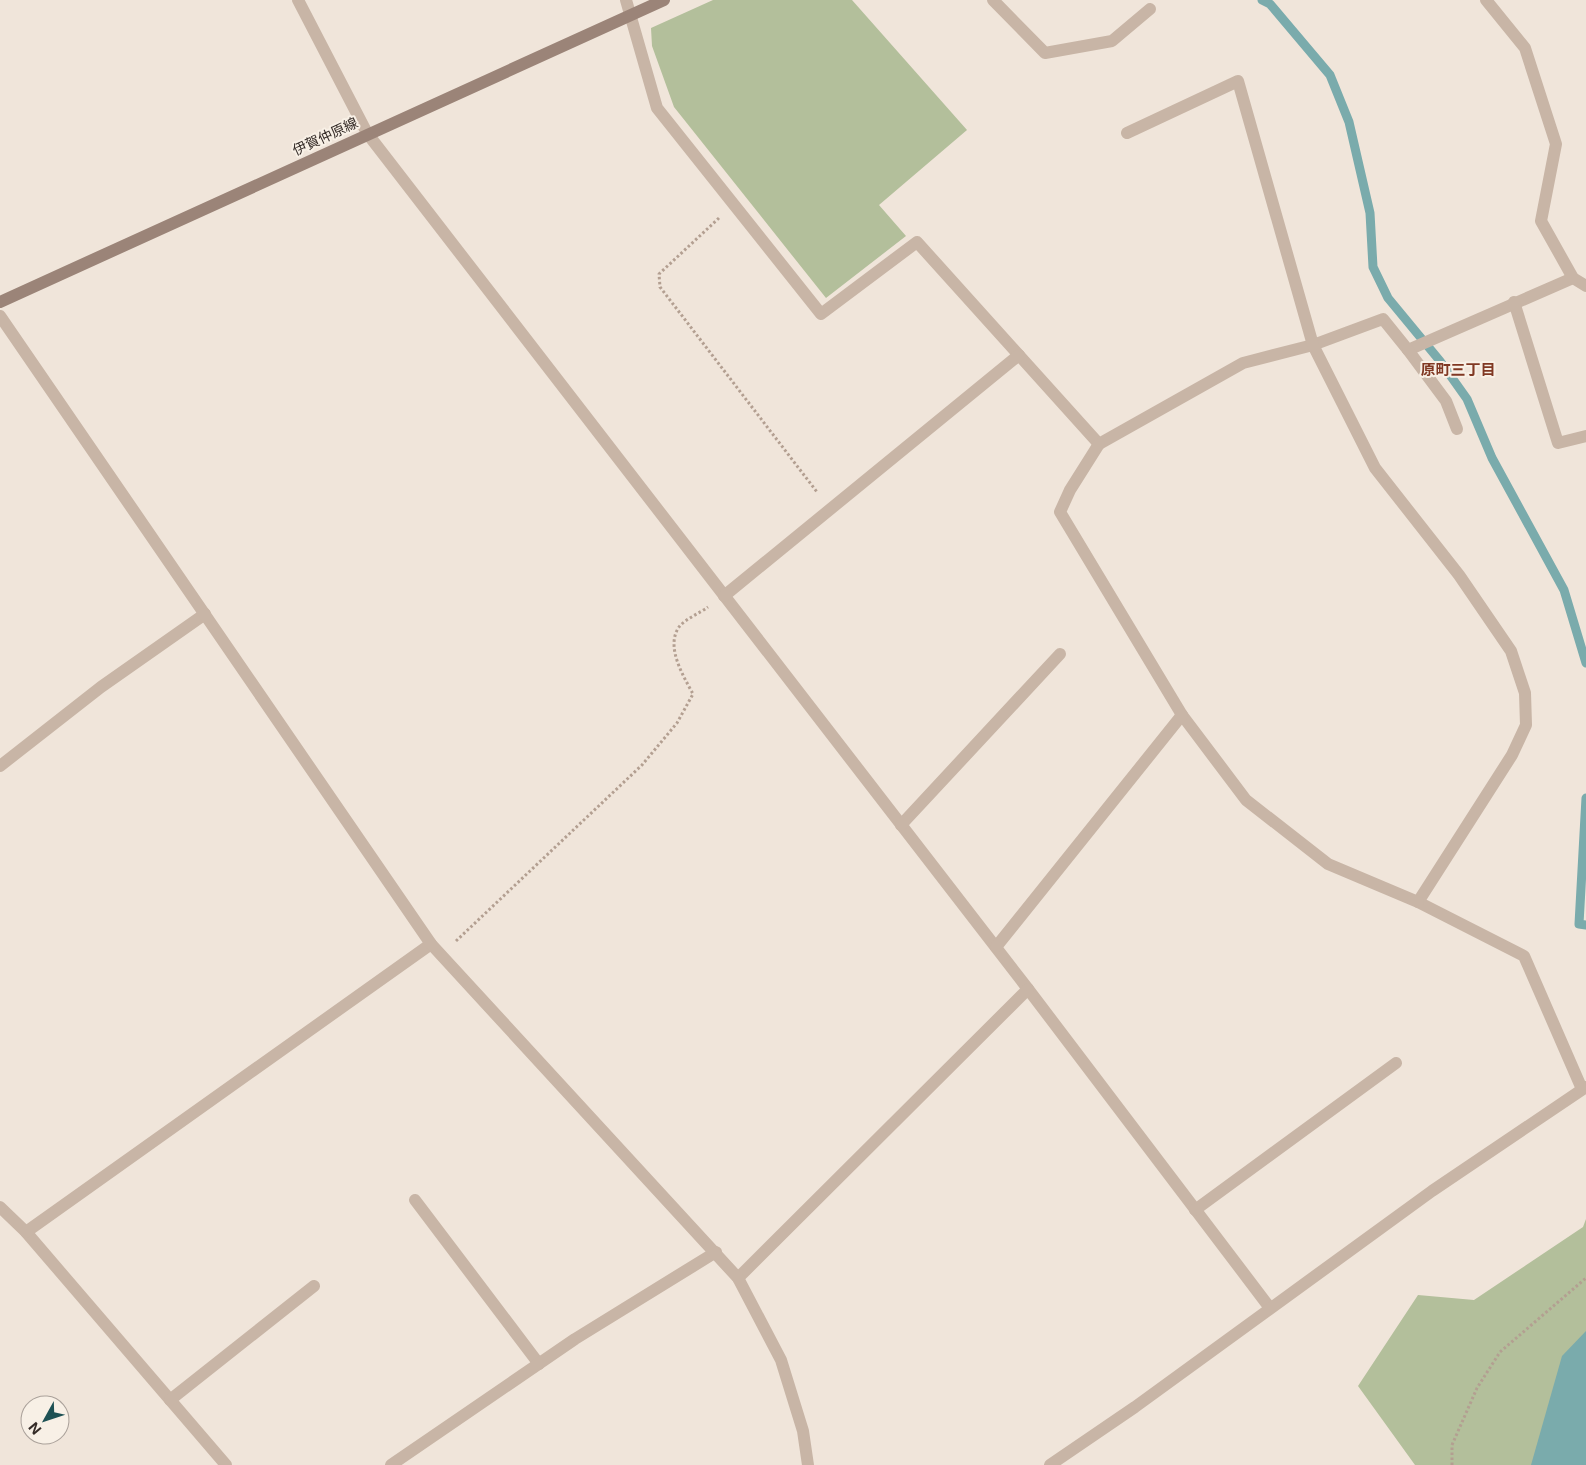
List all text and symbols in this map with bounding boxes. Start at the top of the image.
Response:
street label: 伊賀仲原線 [290,114,360,158]
district label: 原町三丁目 [1420,360,1496,379]
north arrow [20,1395,70,1445]
text: N [25,1419,45,1438]

